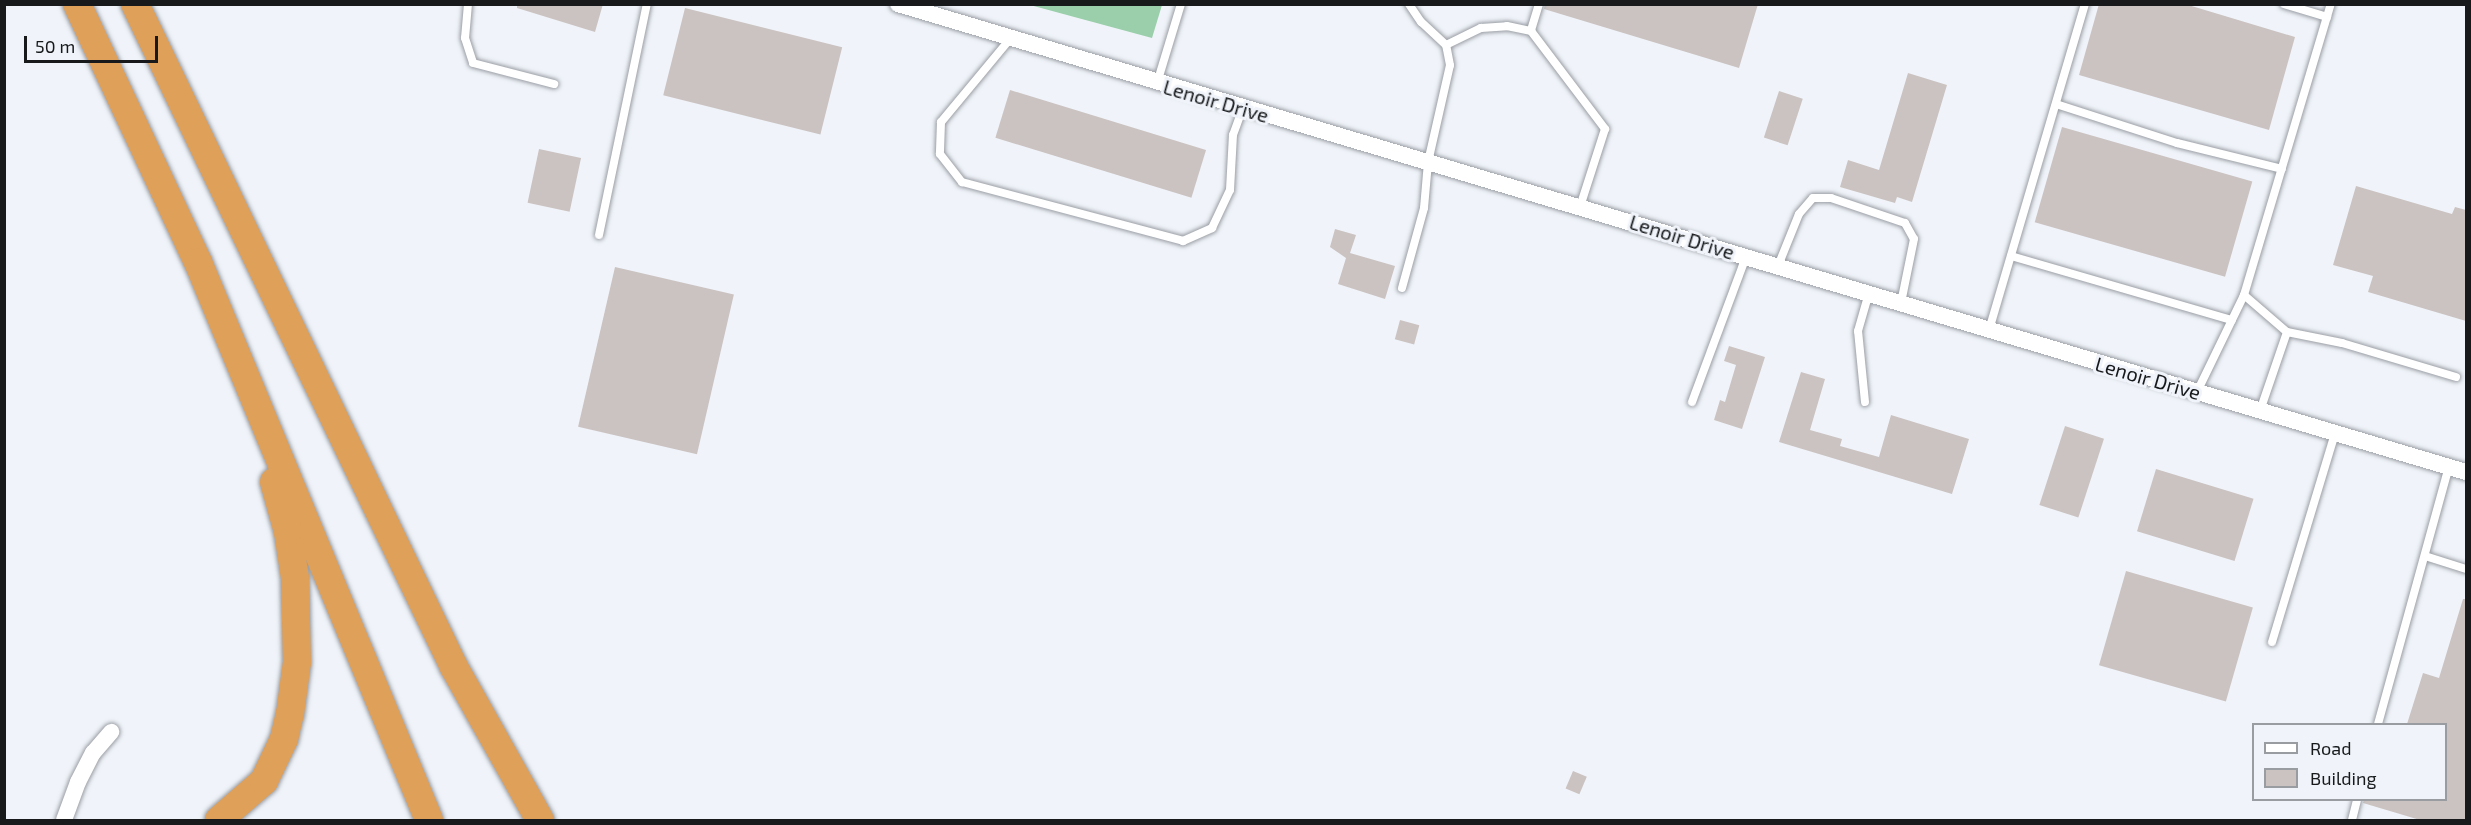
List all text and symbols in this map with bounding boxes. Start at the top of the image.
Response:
scale bar [27,24,160,62]
text: 50 m [35,35,75,57]
street label: Lenoir Drive [1160,74,1272,128]
street label: Lenoir Drive [1626,210,1738,264]
street label: Lenoir Drive [2092,351,2204,405]
legend [2252,723,2447,801]
text: Road [2310,737,2351,759]
text: Building [2310,767,2377,789]

